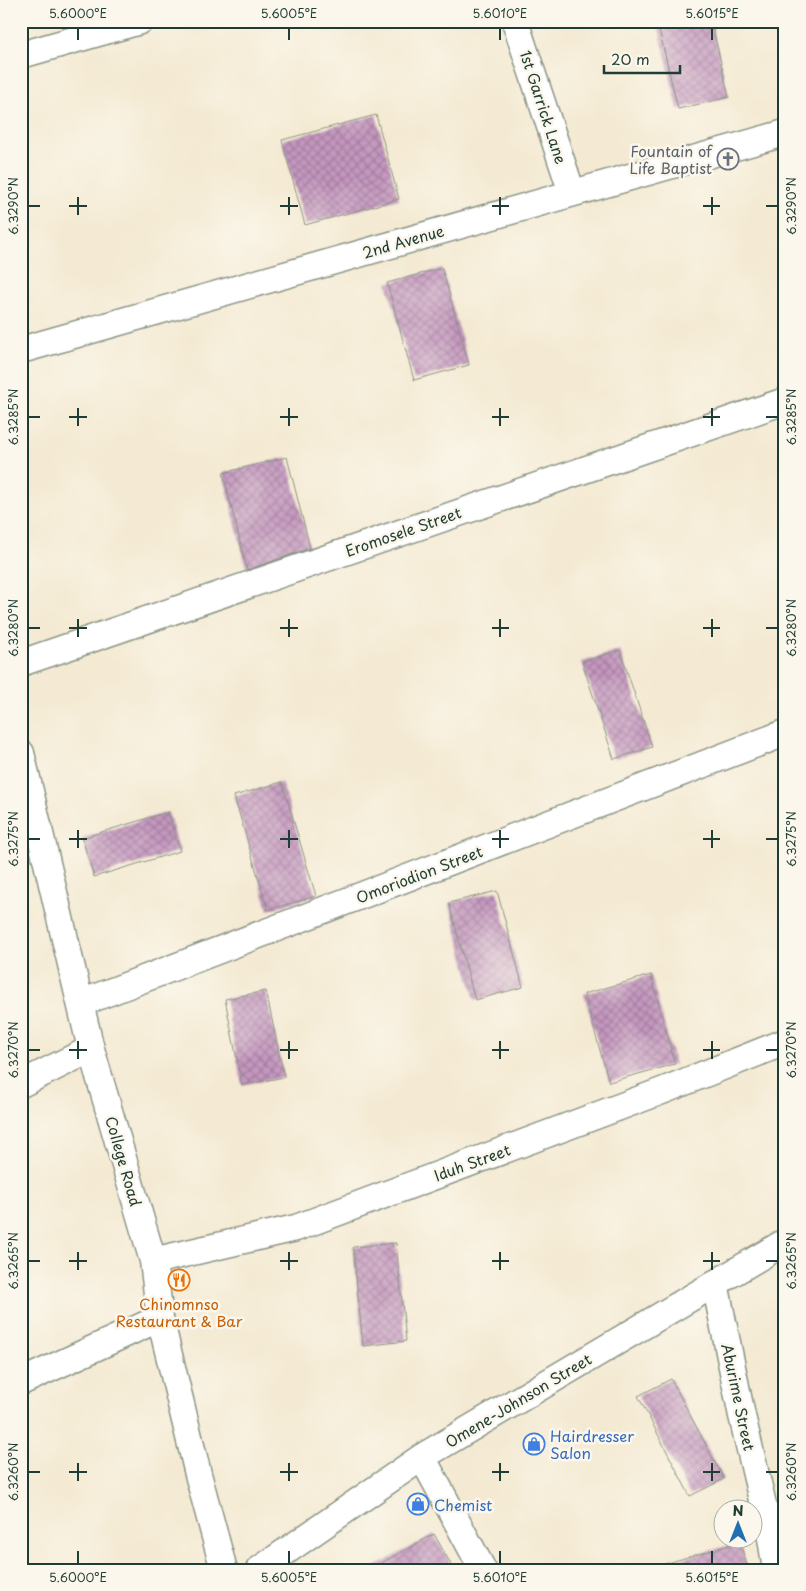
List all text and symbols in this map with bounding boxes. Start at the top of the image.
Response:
text: 5.6000°E [49,4,107,22]
text: 5.6005°E [261,4,317,22]
text: 5.6010°E [473,4,527,22]
text: 5.6015°E [685,4,739,22]
scale bar [604,42,680,74]
street label: 1st Garrick Lane [515,47,573,167]
text: 20 m [611,47,650,70]
place label: Fountain of Life Baptist [630,139,713,179]
church icon: Fountain of Life Baptist [716,147,740,171]
text: 6.3290°N [4,177,22,235]
text: 6.3290°N [782,177,800,235]
street label: 2nd Avenue [360,218,446,264]
text: 6.3285°N [4,389,22,445]
text: 6.3285°N [782,389,800,445]
street label: Eromosele Street [342,500,464,562]
text: 6.3280°N [4,599,22,657]
text: 6.3280°N [782,599,800,657]
text: 6.3275°N [4,811,22,867]
text: 6.3275°N [782,811,800,867]
street label: Omoriodion Street [352,839,486,909]
text: 6.3270°N [4,1021,22,1079]
text: 6.3270°N [782,1021,800,1079]
street label: College Road [100,1113,148,1209]
street label: Iduh Street [431,1138,513,1186]
text: 6.3265°N [4,1232,22,1290]
text: 6.3265°N [782,1232,800,1290]
restaurant icon: Chinomnso Restaurant & Bar [167,1268,191,1292]
place label: Chinomnso Restaurant & Bar [116,1292,243,1332]
street label: Aburime Street [716,1341,762,1453]
street label: Omene-Johnson Street [440,1347,596,1453]
place label: Hairdresser Salon [550,1424,634,1464]
shop icon: Hairdresser Salon [522,1432,546,1456]
text: 6.3260°N [4,1443,22,1501]
text: 6.3260°N [782,1443,800,1501]
shop icon: Chemist [406,1492,430,1516]
place label: Chemist [434,1493,492,1516]
north arrow [714,1498,764,1548]
text: N [732,1500,744,1521]
text: 5.6000°E [49,1568,107,1586]
text: 5.6005°E [261,1568,317,1586]
text: 5.6010°E [473,1568,527,1586]
text: 5.6015°E [685,1568,739,1586]

